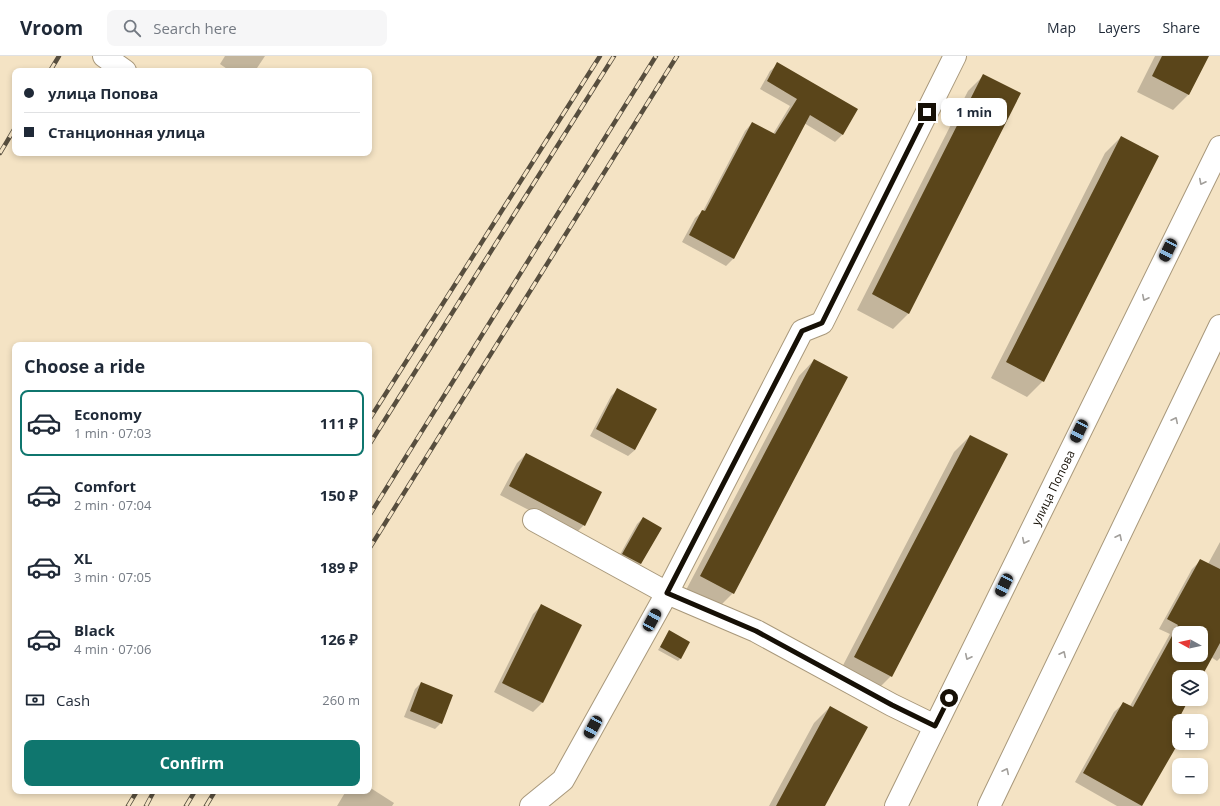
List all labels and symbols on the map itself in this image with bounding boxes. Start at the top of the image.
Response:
callout: 1 min [941,98,1007,126]
route end [918,103,936,121]
one-way arrow [1200,178,1207,185]
car [1157,237,1179,263]
one-way arrow [1142,294,1150,302]
one-way arrow [1170,416,1178,424]
car [1068,418,1090,444]
street label: улица Попова [1027,447,1078,528]
one-way arrow [1114,534,1122,541]
one-way arrow [1023,536,1030,544]
car [993,572,1015,598]
car [641,607,663,633]
north arrow [1172,626,1208,662]
one-way arrow [1058,651,1065,658]
one-way arrow [965,653,973,661]
route start [940,689,958,707]
car [582,714,604,740]
one-way arrow [1001,768,1009,775]

